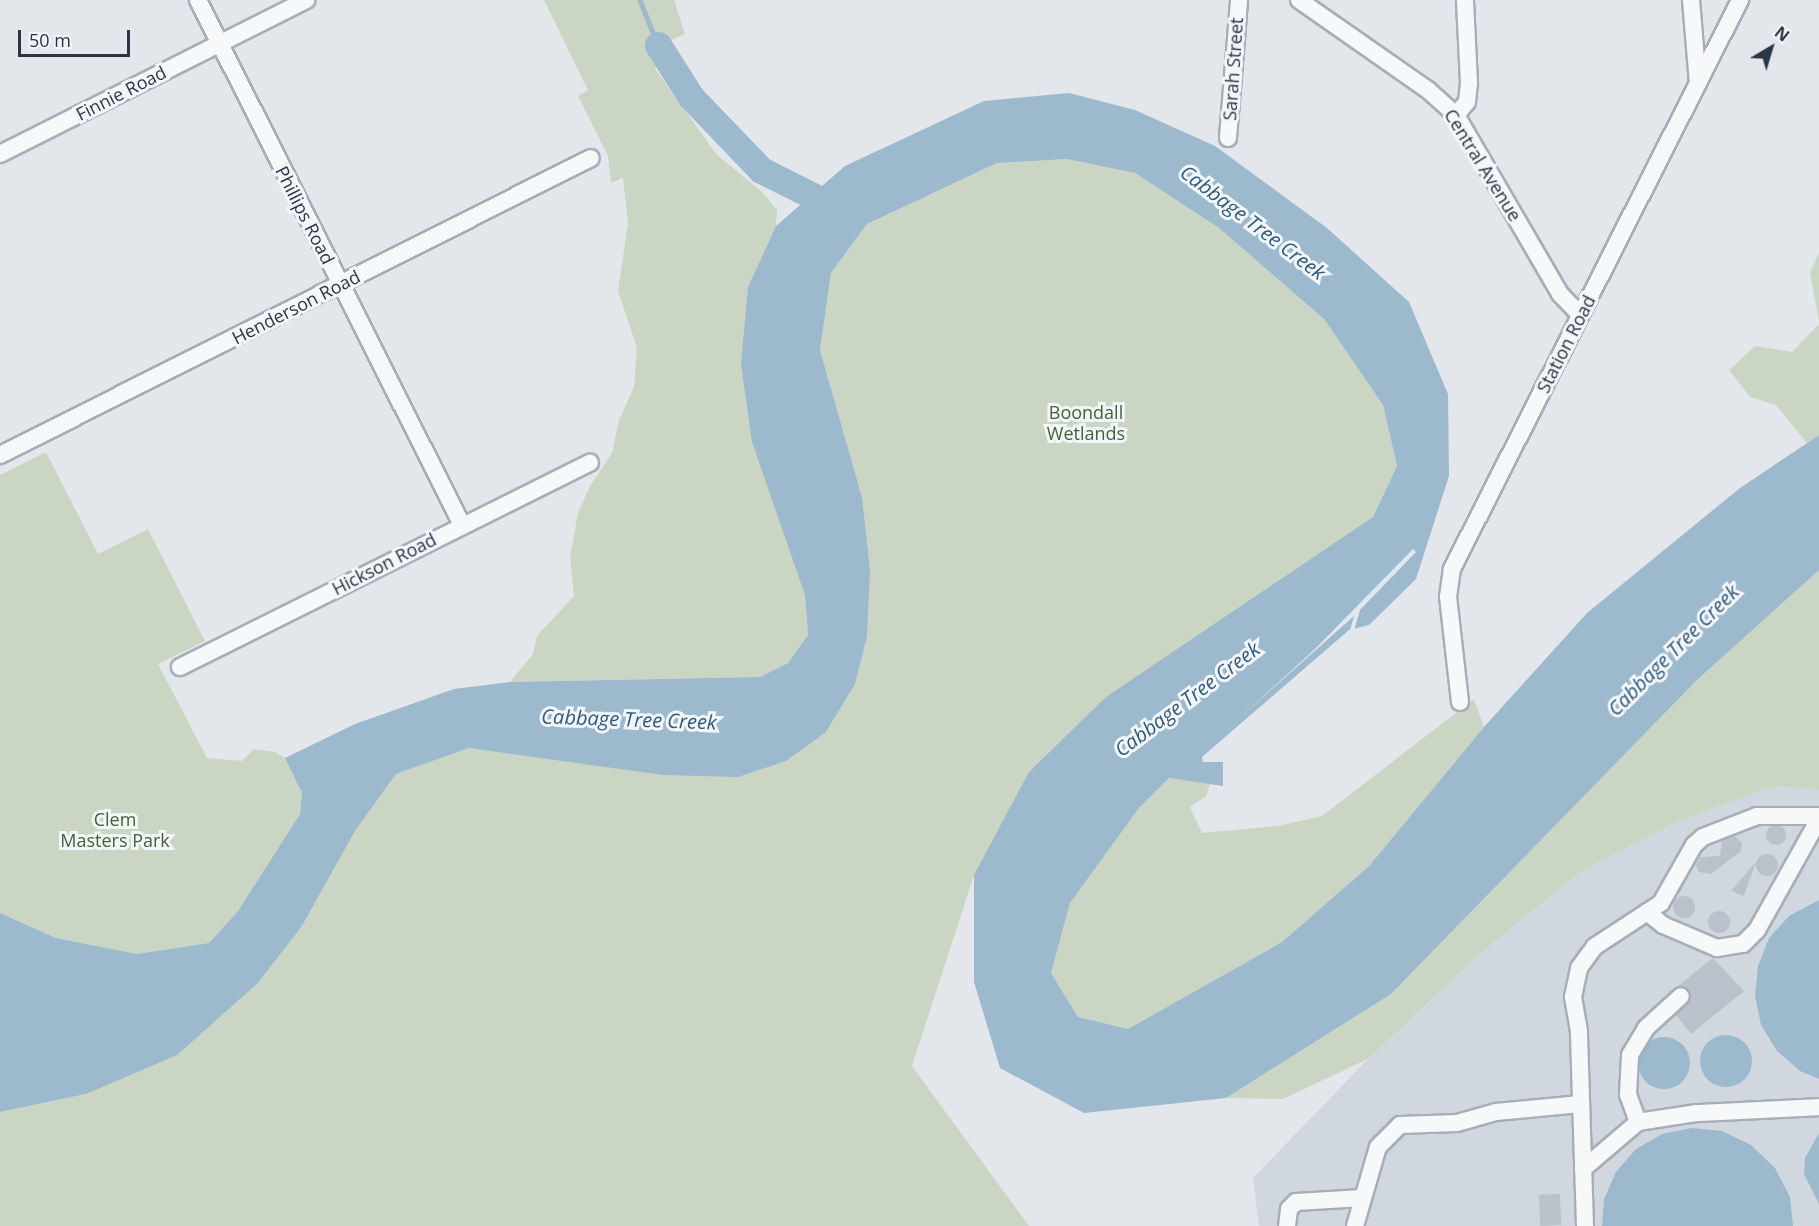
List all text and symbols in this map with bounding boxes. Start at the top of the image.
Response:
street label: Sarah Street [1219,17,1247,121]
scale bar [21,18,134,56]
north arrow [1741,18,1801,78]
text: N [1770,21,1794,46]
text: 50 m [29,28,71,52]
street label: Finnie Road [72,61,170,125]
street label: Central Avenue [1440,105,1526,225]
water label: Cabbage Tree Creek [1176,160,1330,284]
street label: Phillips Road [271,162,339,268]
street label: Henderson Road [228,265,364,349]
street label: Station Road [1532,292,1600,396]
park label: Boondall Wetlands [1047,402,1125,444]
street label: Hickson Road [328,529,440,599]
water label: Cabbage Tree Creek [1603,580,1743,720]
water label: Cabbage Tree Creek [1110,637,1264,761]
water label: Cabbage Tree Creek [541,704,717,734]
park label: Clem Masters Park [60,809,170,852]

